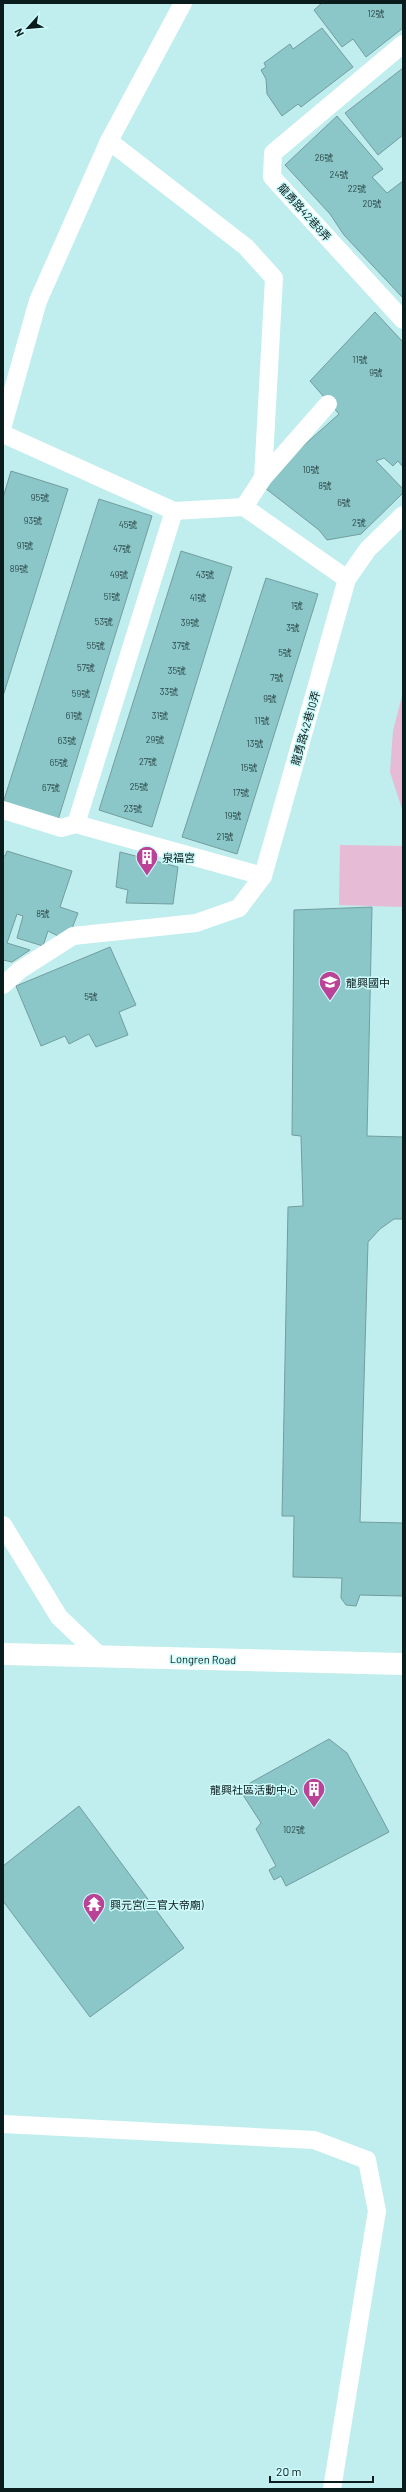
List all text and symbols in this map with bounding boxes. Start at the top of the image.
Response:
north arrow [8,8,48,48]
house number: 12號 [368,8,384,19]
text: N [11,27,26,39]
house number: 26號 [315,152,333,163]
house number: 24號 [330,169,348,180]
street label: 龍勇路42巷8弄 [276,181,334,243]
house number: 22號 [348,183,366,194]
house number: 20號 [363,198,381,209]
house number: 11號 [352,354,368,365]
house number: 9號 [369,367,383,378]
house number: 10號 [302,464,320,475]
house number: 8號 [318,480,332,491]
house number: 95號 [31,492,49,503]
house number: 6號 [337,497,351,508]
house number: 93號 [24,515,42,526]
house number: 2號 [352,517,366,528]
house number: 45號 [119,519,137,530]
house number: 91號 [17,540,33,551]
house number: 47號 [113,543,131,554]
house number: 89號 [10,563,28,574]
house number: 49號 [110,569,128,580]
house number: 43號 [196,569,214,580]
house number: 51號 [104,591,120,602]
house number: 41號 [190,592,206,603]
house number: 1號 [291,600,303,611]
house number: 53號 [95,616,113,627]
house number: 39號 [181,617,199,628]
house number: 3號 [286,622,300,633]
house number: 55號 [87,640,105,651]
house number: 37號 [172,640,190,651]
house number: 5號 [278,647,292,658]
house number: 57號 [77,662,95,673]
house number: 35號 [168,665,186,676]
house number: 7號 [270,672,284,683]
house number: 33號 [160,686,178,697]
house number: 59號 [72,688,90,699]
street label: 龍勇路42巷10弄 [288,689,322,767]
house number: 9號 [263,693,277,704]
house number: 61號 [66,710,82,721]
house number: 31號 [152,710,168,721]
house number: 11號 [254,715,270,726]
house number: 29號 [146,734,164,745]
house number: 63號 [58,735,76,746]
house number: 13號 [247,738,263,749]
house number: 27號 [139,756,157,767]
house number: 65號 [50,757,68,768]
house number: 15號 [241,762,257,773]
house number: 25號 [130,781,148,792]
house number: 67號 [42,782,60,793]
house number: 17號 [233,787,249,798]
house number: 23號 [124,803,142,814]
house number: 19號 [225,810,241,821]
house number: 21號 [217,831,233,842]
building icon: 泉福宮 [134,844,160,877]
place label: 泉福宮 [162,851,195,864]
house number: 8號 [36,908,50,919]
school or university icon: 龍興國中 [317,969,343,1002]
place label: 龍興國中 [346,976,390,989]
house number: 5號 [84,991,98,1002]
street label: Longren Road [170,1652,236,1666]
building icon: 龍興社區活動中心 [301,1776,327,1809]
place label: 龍興社區活動中心 [210,1783,298,1796]
house number: 102號 [283,1824,305,1835]
temple icon: 興元宮(三官大帝廟) [81,1891,107,1924]
place label: 興元宮(三官大帝廟) [110,1898,204,1911]
scale bar [270,2458,373,2484]
text: 20 m [276,2464,302,2478]

